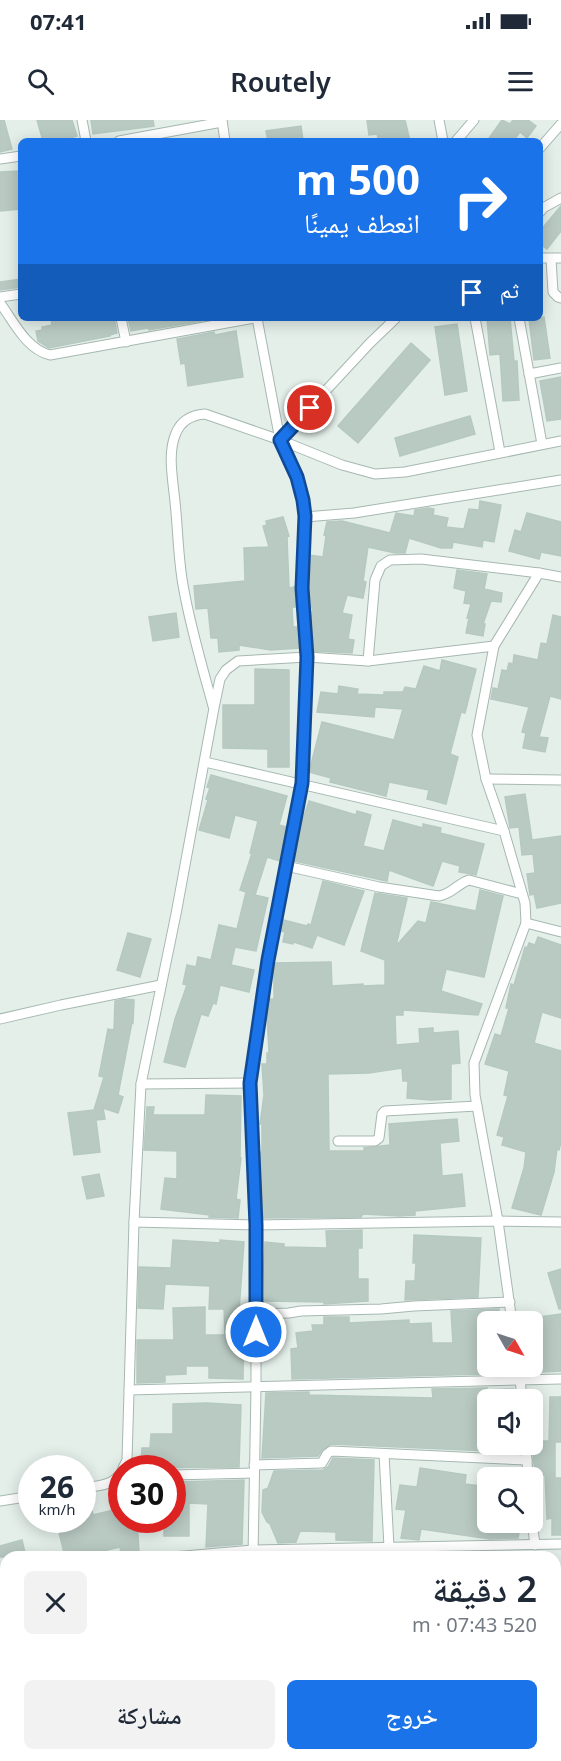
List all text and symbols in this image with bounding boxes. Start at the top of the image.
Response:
text: 07:41 [30,6,87,36]
text: Routely [230,63,331,100]
icon: search [24,65,57,98]
icon: menu [504,65,537,98]
text: 500 m [296,150,420,207]
icon: right [441,162,519,240]
text: انعطف يمينًا [304,204,420,241]
text: ثم [500,274,519,304]
icon: arrive [455,276,488,309]
pin [284,382,335,433]
icon: arrive [293,391,326,424]
position arrow [224,1300,288,1364]
north arrow [477,1311,543,1377]
map controls [477,1311,543,1533]
button: sound [477,1389,543,1455]
speed limit sign: 30 [108,1455,186,1533]
text: 26 [40,1466,74,1507]
button: search [477,1467,543,1533]
text: km/h [39,1499,75,1519]
text: 2 دقيقة [432,1564,537,1613]
button: close [24,1571,87,1634]
text: 520 m · 07:43 [412,1611,537,1638]
button: مشاركة [24,1680,275,1749]
button: خروج [287,1680,537,1749]

